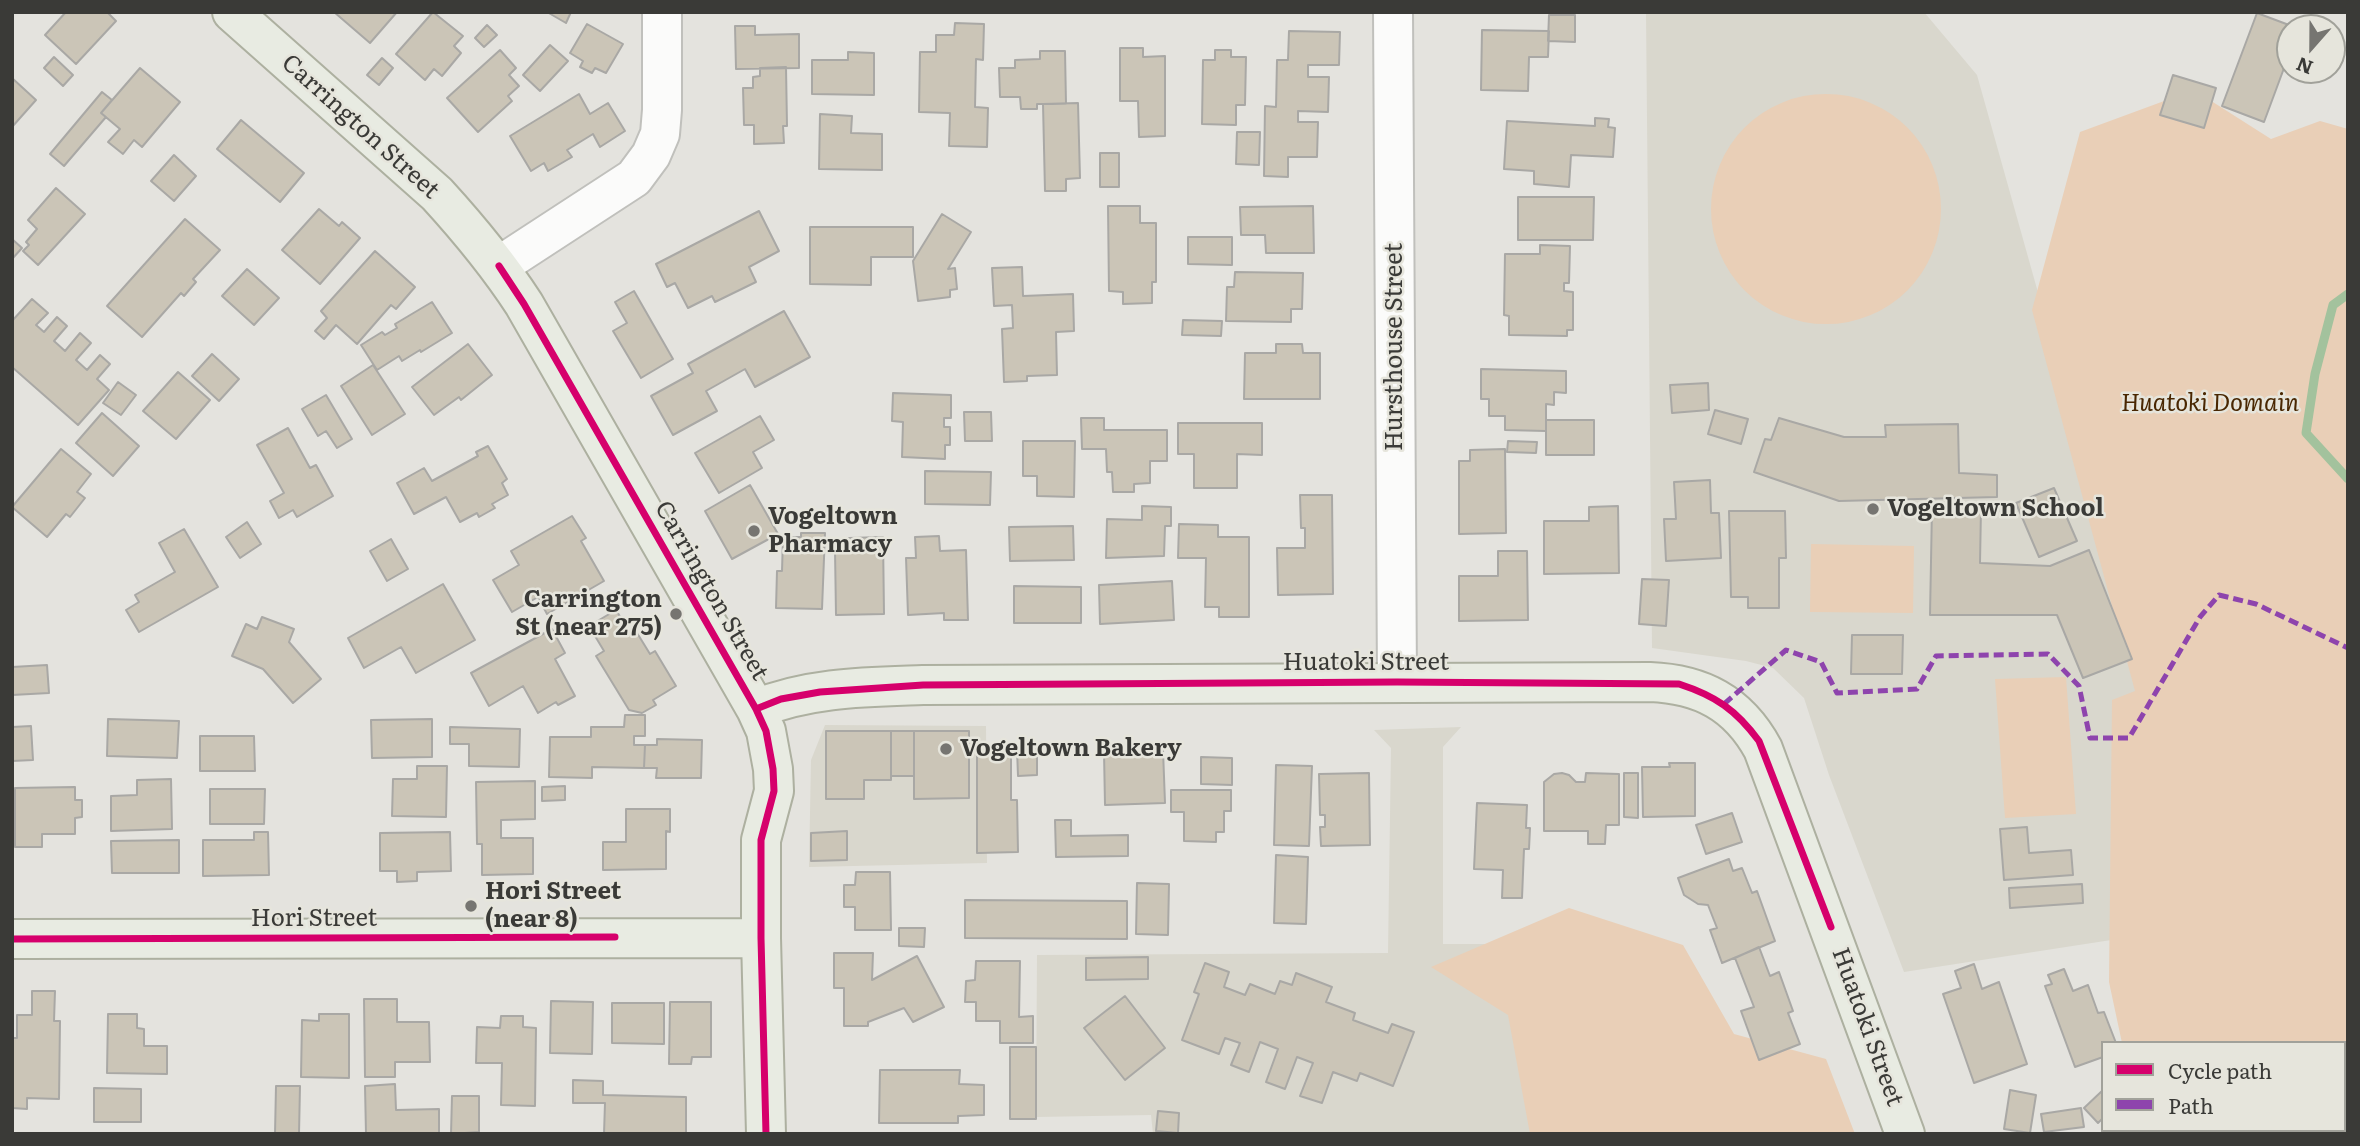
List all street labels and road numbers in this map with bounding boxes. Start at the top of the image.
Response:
street label: Carrington Street [275,49,445,205]
street label: Hursthouse Street [1381,243,1409,451]
street label: Carrington Street [648,496,774,686]
street label: Huatoki Street [1283,649,1449,677]
street label: Hori Street [251,905,377,933]
street label: Huatoki Street [1825,944,1909,1110]

